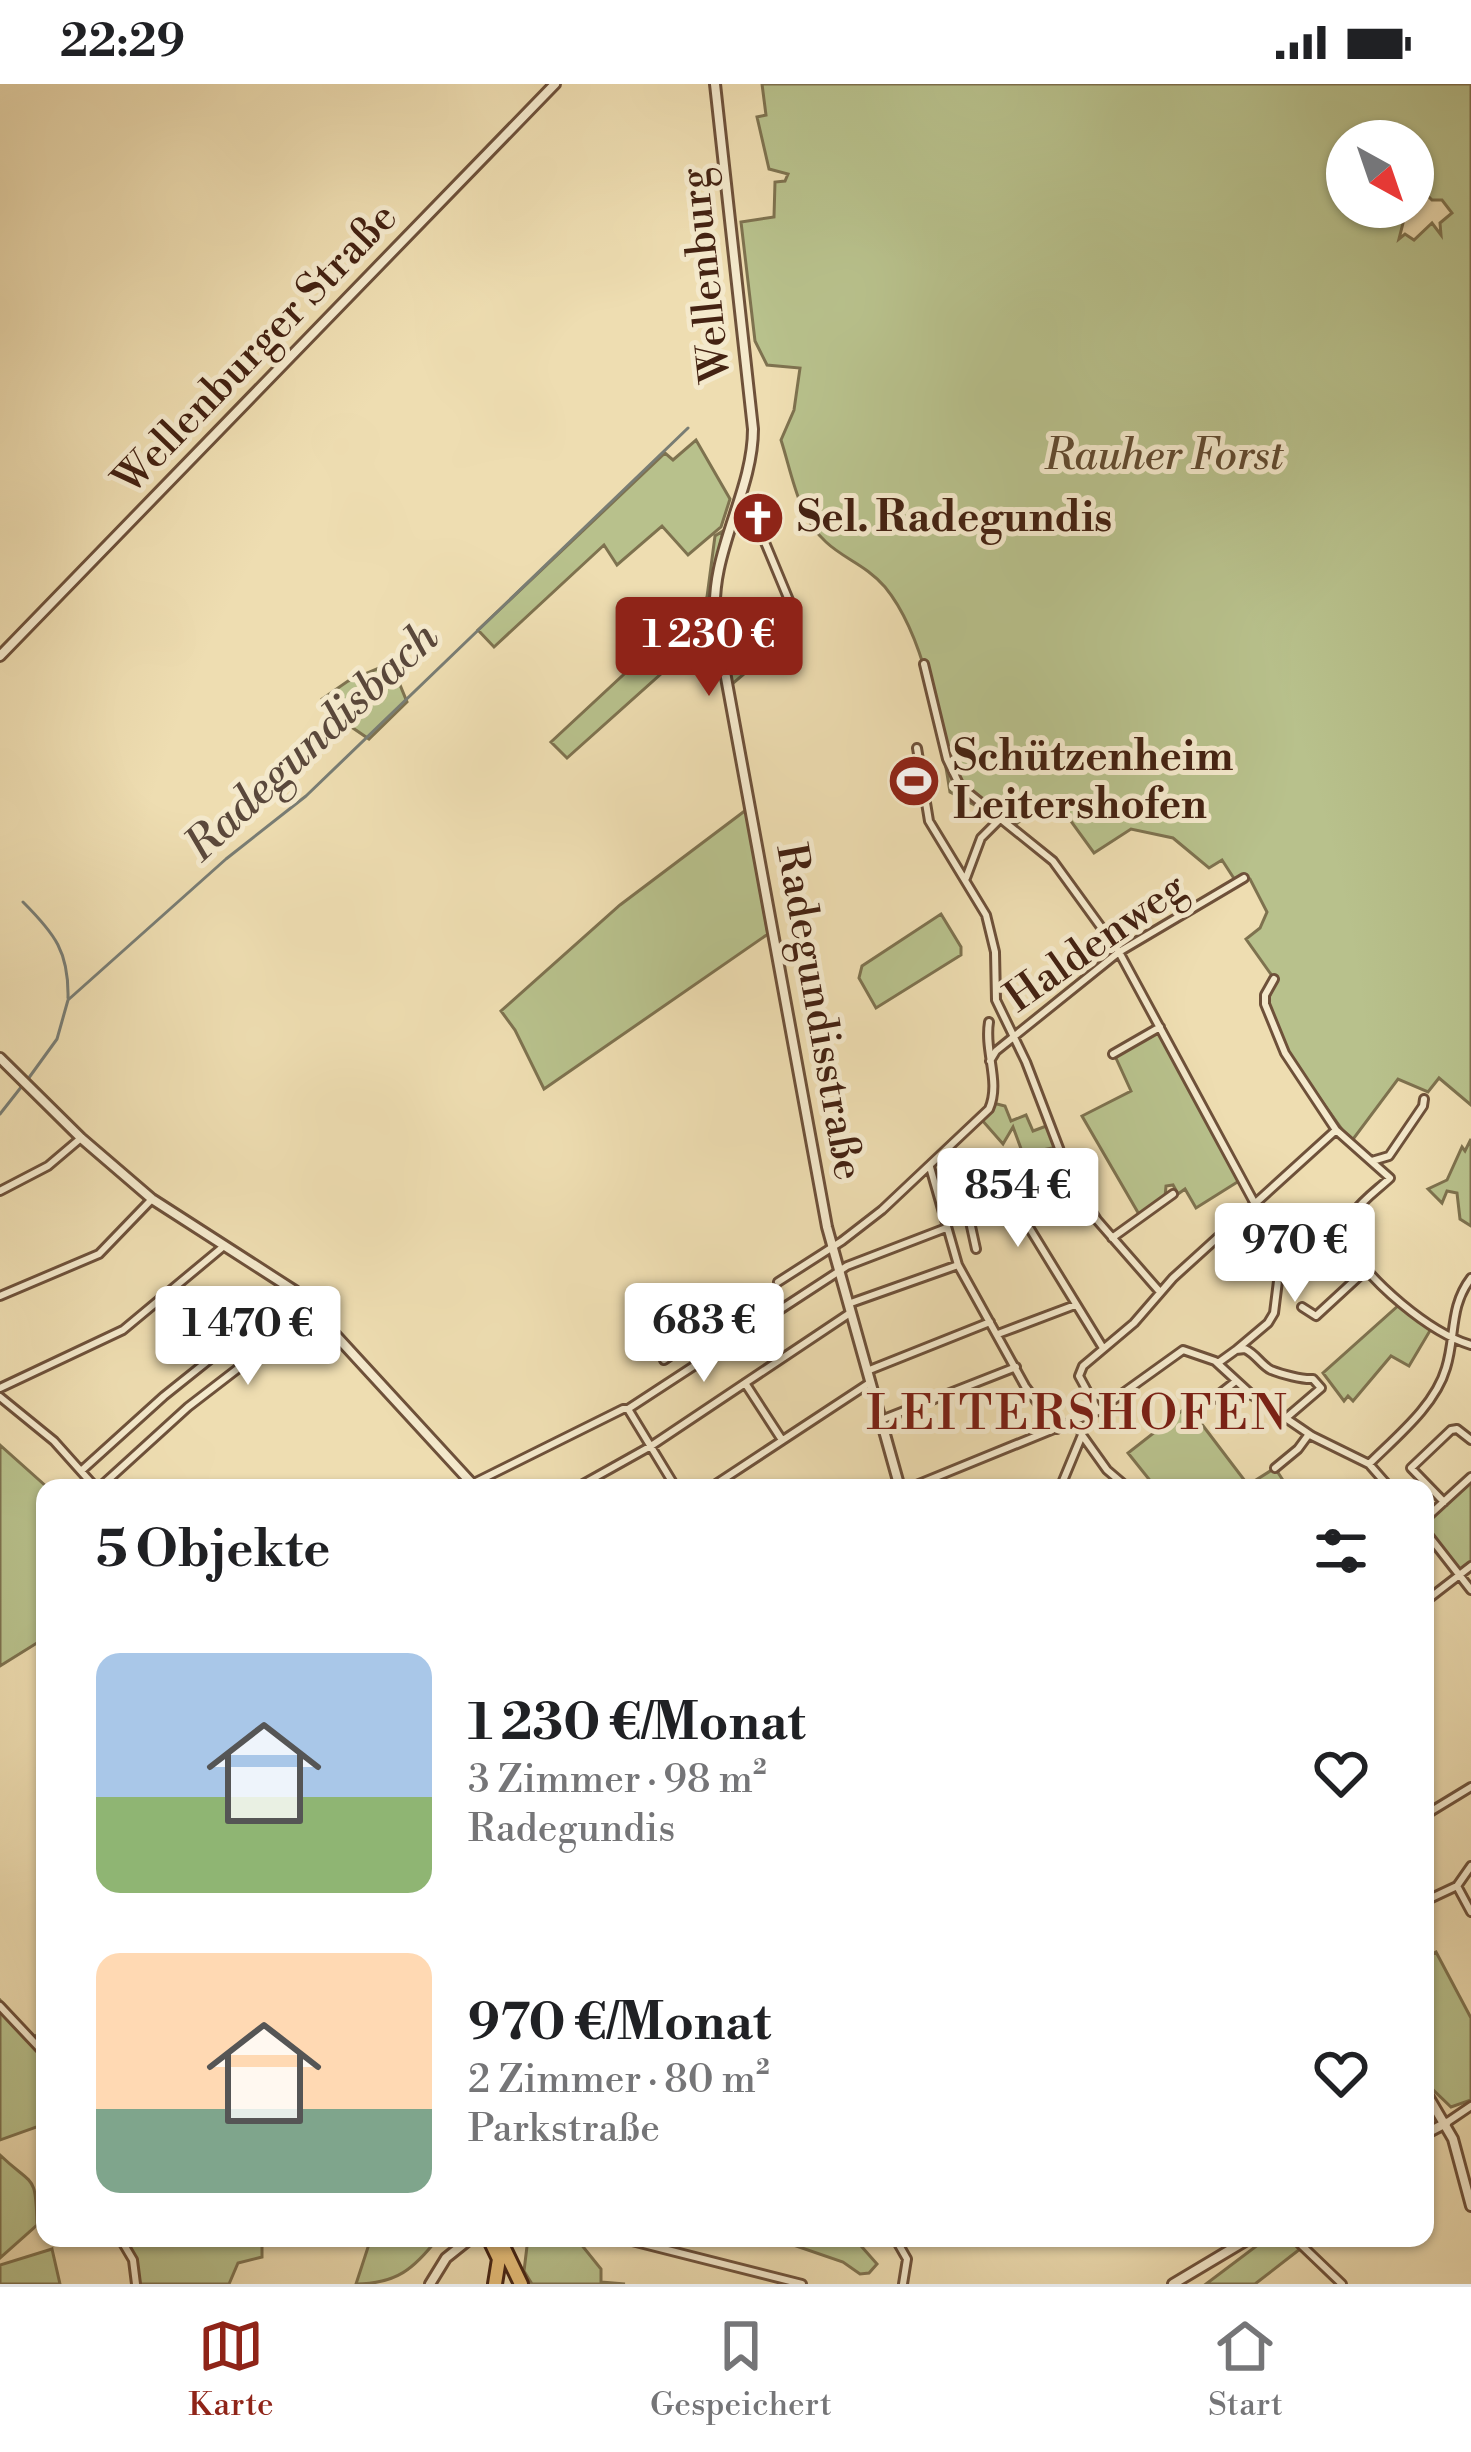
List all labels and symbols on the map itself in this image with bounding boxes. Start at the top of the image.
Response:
north arrow [1326,120,1434,228]
street label: Wellenburg [668,165,745,387]
street label: Wellenburger Straße [102,192,410,508]
park label: Rauher Forst [1044,430,1285,483]
church icon: Sel. Radegundis [730,490,786,546]
place label: Sel. Radegundis [797,492,1112,545]
pin: 1 230 € [598,597,820,699]
water label: Radegundisbach [172,609,452,875]
place label: Schützenheim Leitershofen [953,731,1234,832]
sports icon: Schützenheim Leitershofen [886,753,942,809]
street label: Radegundisstraße [762,840,875,1185]
street label: Haldenweg [995,861,1198,1025]
pin: 854 € [934,1148,1102,1250]
pin: 970 € [1211,1203,1379,1305]
pin: 683 € [620,1283,788,1385]
pin: 1 470 € [137,1286,359,1388]
district label: LEITERSHOFEN [866,1385,1290,1445]

